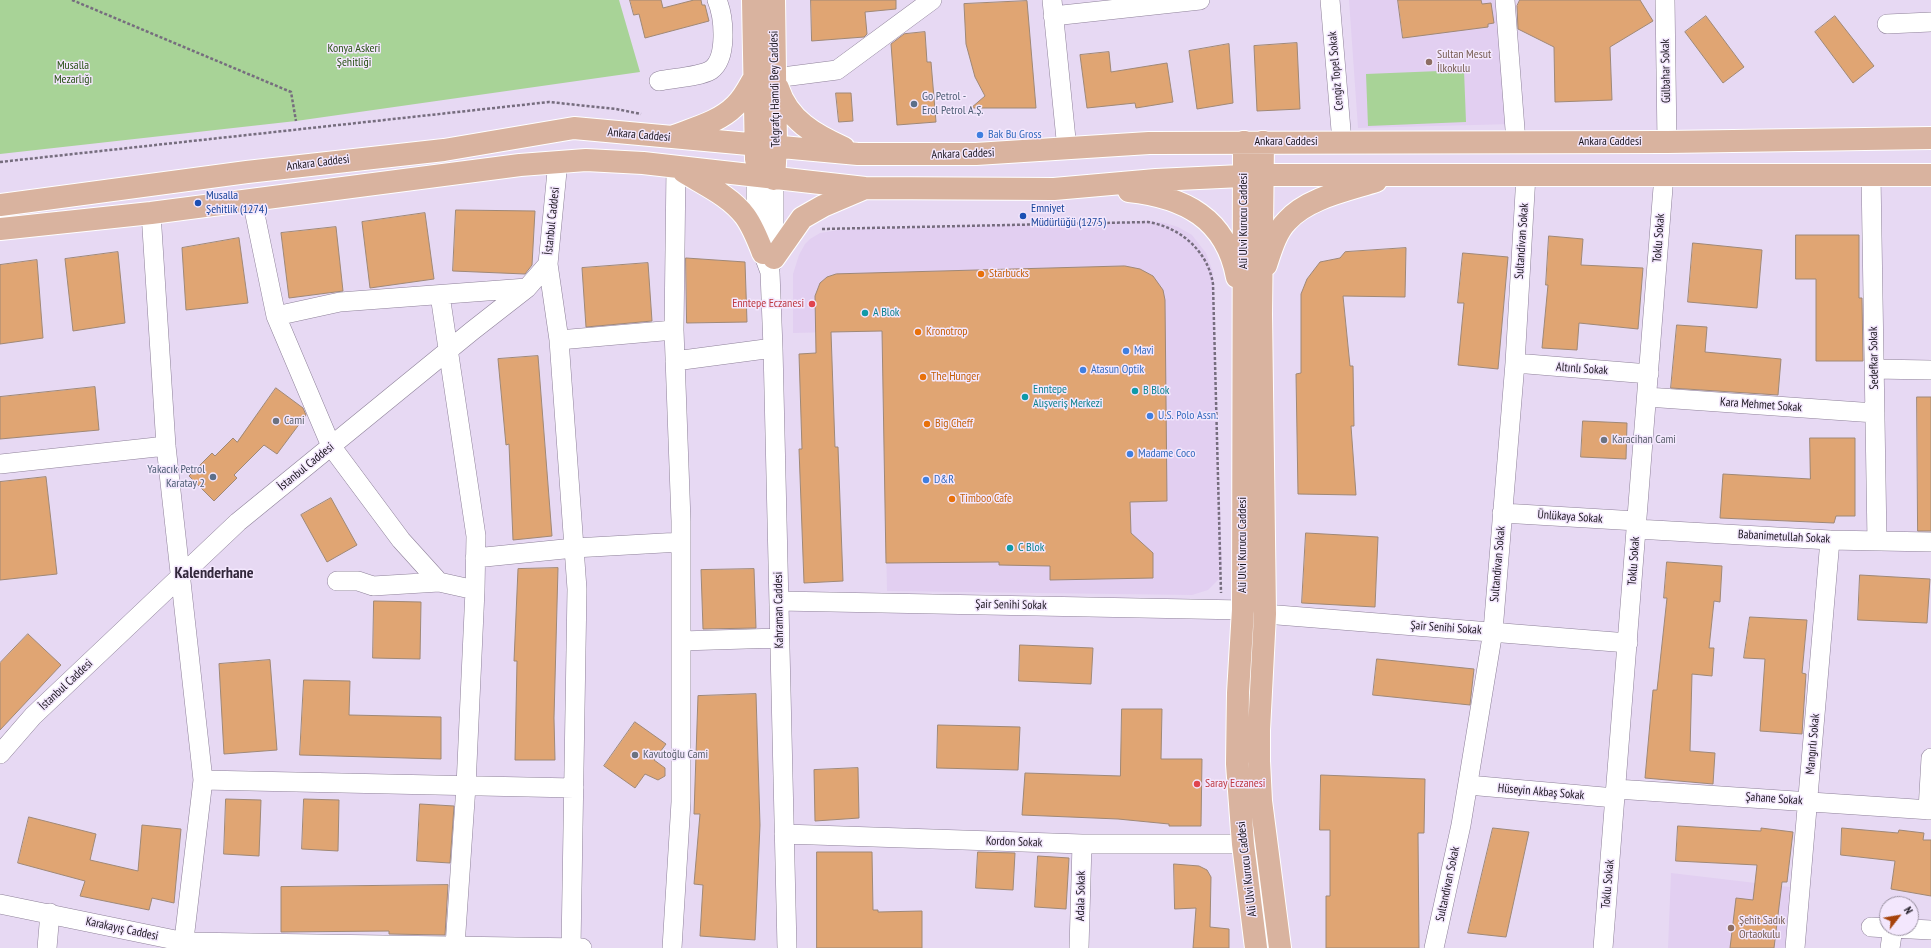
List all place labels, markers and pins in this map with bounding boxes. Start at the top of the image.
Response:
place label: Sultan Mesut İlkokulu [1437,48,1491,76]
marker: Sultan Mesut İlkokulu [1424,57,1434,67]
place label: Go Petrol - Erol Petrol A.Ş. [922,90,983,118]
marker: Go Petrol - Erol Petrol A.Ş. [909,99,919,109]
place label: Bak Bu Gross [988,128,1042,142]
marker: Bak Bu Gross [975,130,985,140]
place label: Musalla Şehitlik (1274) [206,189,267,217]
marker: Musalla Şehitlik (1274) [193,198,203,208]
place label: Emniyet Müdürlüğü (1275) [1031,202,1106,230]
marker: Emniyet Müdürlüğü (1275) [1018,211,1028,221]
place label: Starbucks [989,267,1029,281]
marker: Starbucks [976,269,986,279]
place label: Enntepe Eczanesi [732,297,804,311]
marker: Enntepe Eczanesi [807,299,817,309]
place label: A Blok [873,306,900,320]
marker: A Blok [860,308,870,318]
place label: Kronotrop [926,325,968,339]
marker: Kronotrop [913,327,923,337]
place label: Mavi [1134,344,1154,358]
marker: Mavi [1121,346,1131,356]
place label: Atasun Optik [1091,363,1144,377]
marker: Atasun Optik [1078,365,1088,375]
place label: The Hunger [931,370,979,384]
marker: The Hunger [918,372,928,382]
place label: Enntepe Alışveriş Merkezi [1033,383,1102,411]
place label: B Blok [1143,384,1169,398]
marker: B Blok [1130,386,1140,396]
marker: Enntepe Alışveriş Merkezi [1020,392,1030,402]
place label: U.S. Polo Assn. [1158,409,1218,423]
marker: U.S. Polo Assn. [1145,411,1155,421]
place label: Cami [284,414,305,428]
marker: Cami [271,416,281,426]
place label: Big Cheff [935,417,973,431]
marker: Big Cheff [922,419,932,429]
place label: Karacihan Cami [1612,433,1676,447]
marker: Karacihan Cami [1599,435,1609,445]
place label: Madame Coco [1138,447,1195,461]
marker: Madame Coco [1125,449,1135,459]
place label: Yakacık Petrol Karatay 2 [147,463,205,491]
marker: Yakacık Petrol Karatay 2 [208,472,218,482]
place label: D&R [934,473,954,487]
marker: D&R [921,475,931,485]
place label: Timboo Cafe [960,492,1012,506]
marker: Timboo Cafe [947,494,957,504]
place label: C Blok [1018,541,1044,555]
marker: C Blok [1005,543,1015,553]
place label: Kavutoğlu Cami [643,748,708,762]
marker: Kavutoğlu Cami [630,750,640,760]
place label: Saray Eczanesi [1205,777,1265,791]
marker: Saray Eczanesi [1192,779,1202,789]
place label: Şehit Sadık Ortaokulu [1739,914,1785,942]
marker: Şehit Sadık Ortaokulu [1726,923,1736,933]

